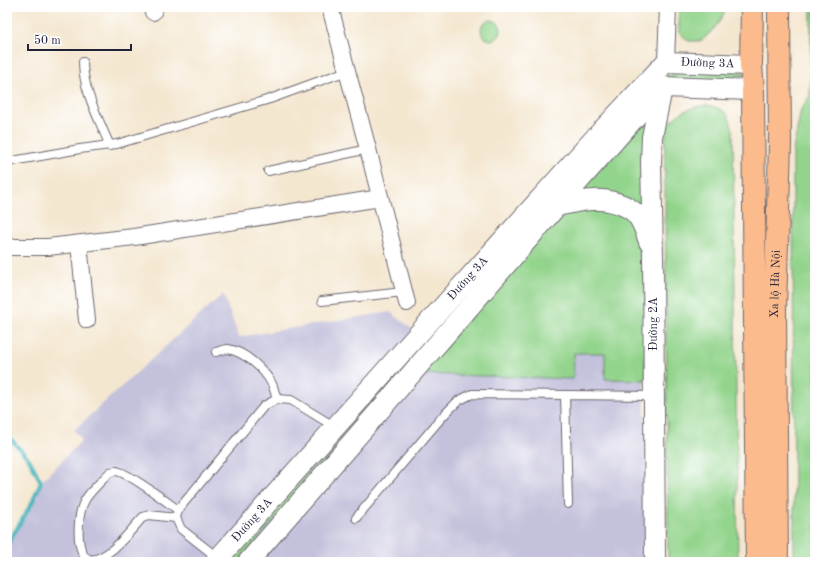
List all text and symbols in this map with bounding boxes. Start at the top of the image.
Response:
scale bar [28,26,131,52]
text: 50 m [34,34,61,47]
street label: Đường 3A [680,57,735,70]
street label: Xa lộ Hà Nội [769,250,783,318]
street label: Đường 3A [446,255,491,303]
street label: Đường 2A [648,297,660,351]
street label: Đường 3A [230,496,275,544]

